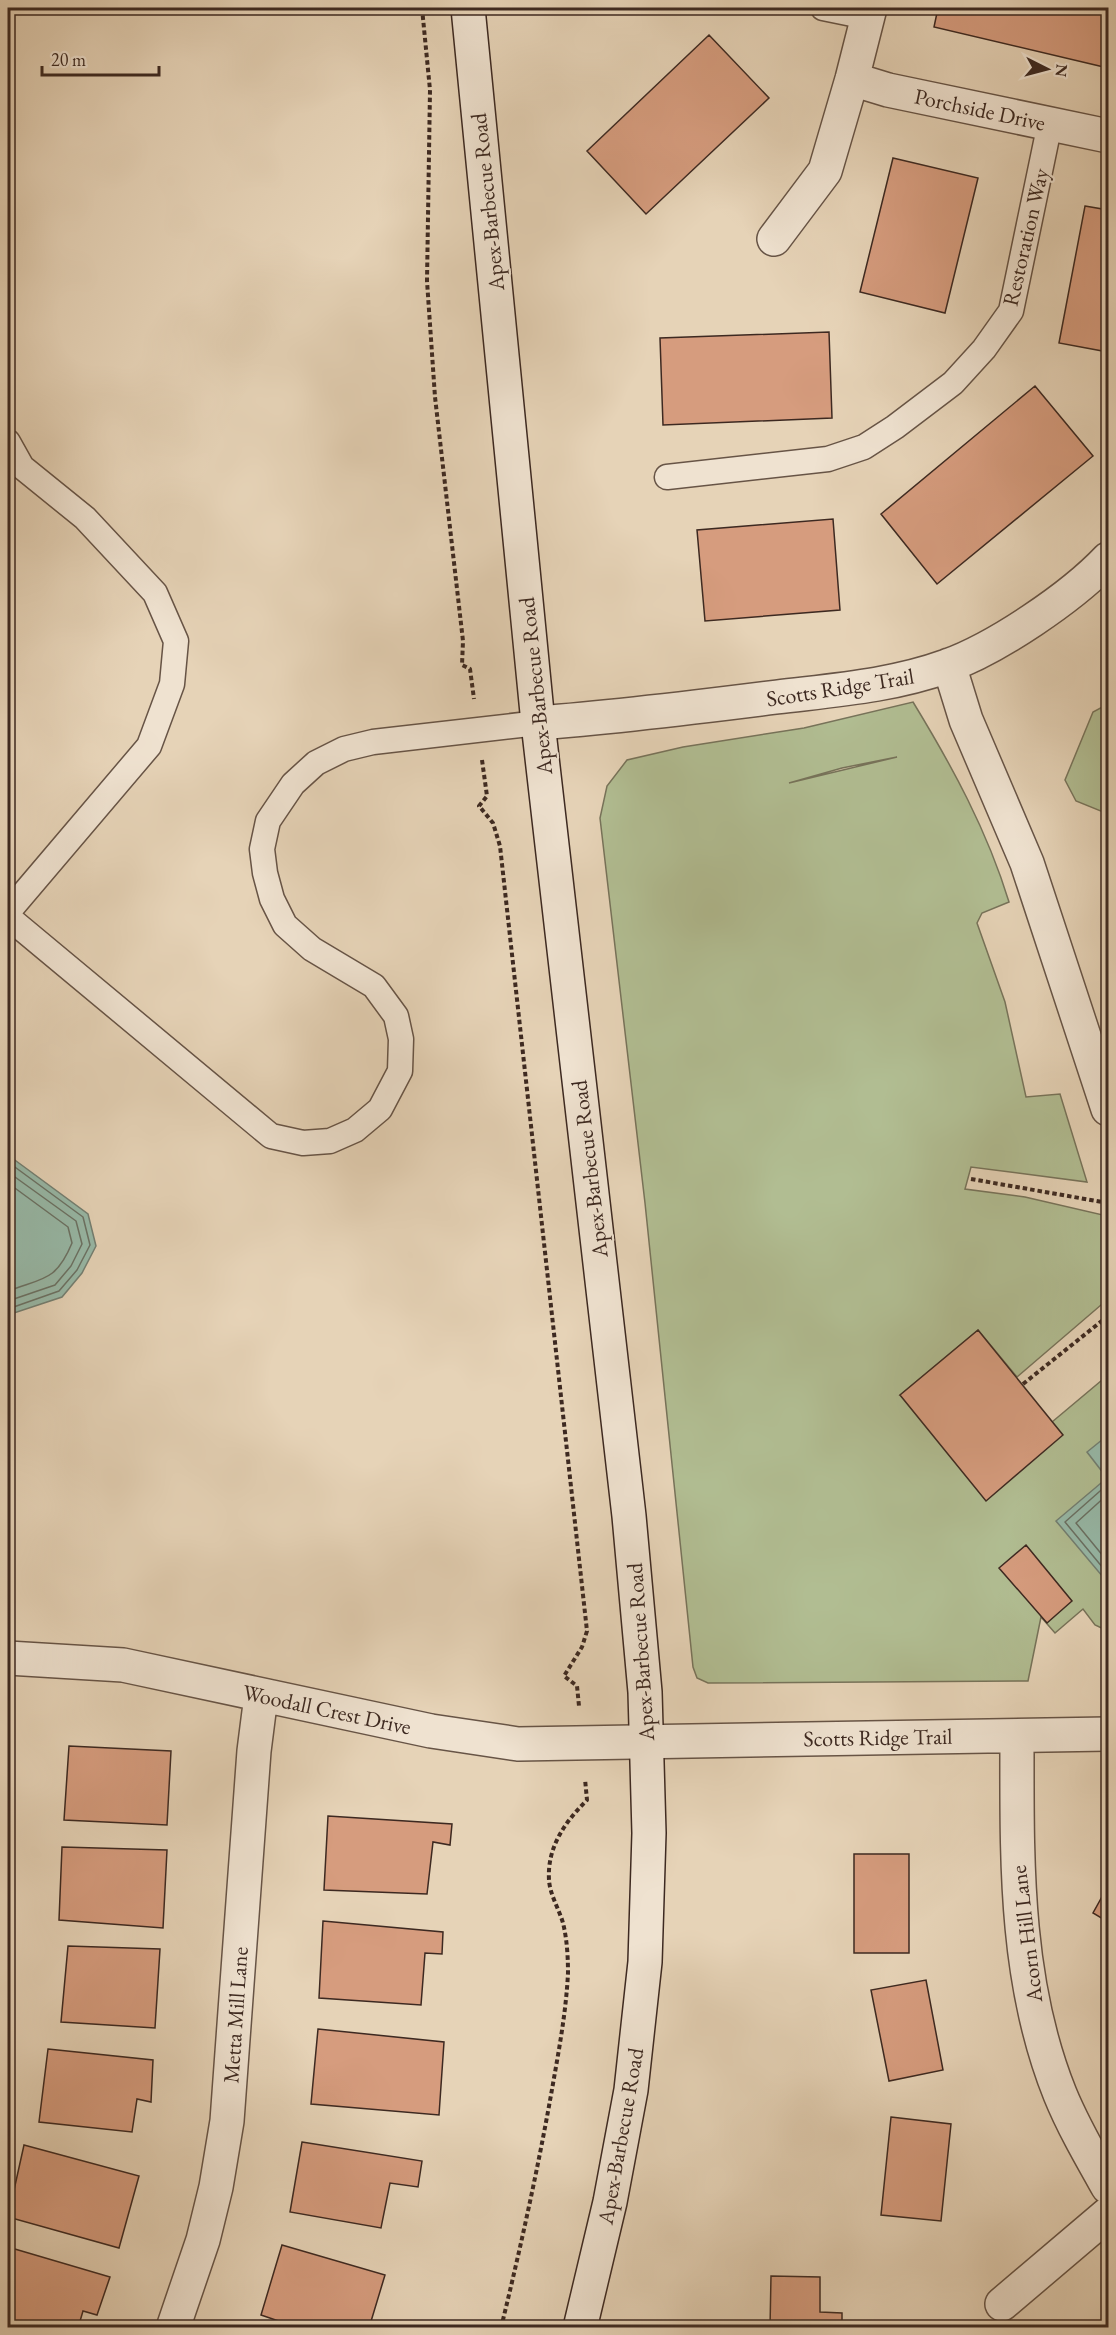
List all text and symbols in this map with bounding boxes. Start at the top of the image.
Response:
scale bar [42,39,159,77]
north arrow [1017,39,1077,99]
text: 20 m [51,48,86,71]
text: N [1050,63,1073,78]
street label: Porchside Drive [912,81,1048,138]
street label: Apex-Barbecue Road [464,111,511,293]
street label: Restoration Way [996,165,1056,309]
street label: Apex-Barbecue Road [512,595,559,777]
street label: Scotts Ridge Trail [764,662,916,713]
street label: Apex-Barbecue Road [564,1078,615,1260]
street label: Apex-Barbecue Road [620,1561,661,1743]
street label: Woodall Crest Drive [240,1677,414,1742]
street label: Scotts Ridge Trail [803,1722,953,1753]
street label: Acorn Hill Lane [1004,1863,1049,2005]
street label: Metta Mill Lane [216,1945,255,2084]
street label: Apex-Barbecue Road [591,2045,650,2228]

